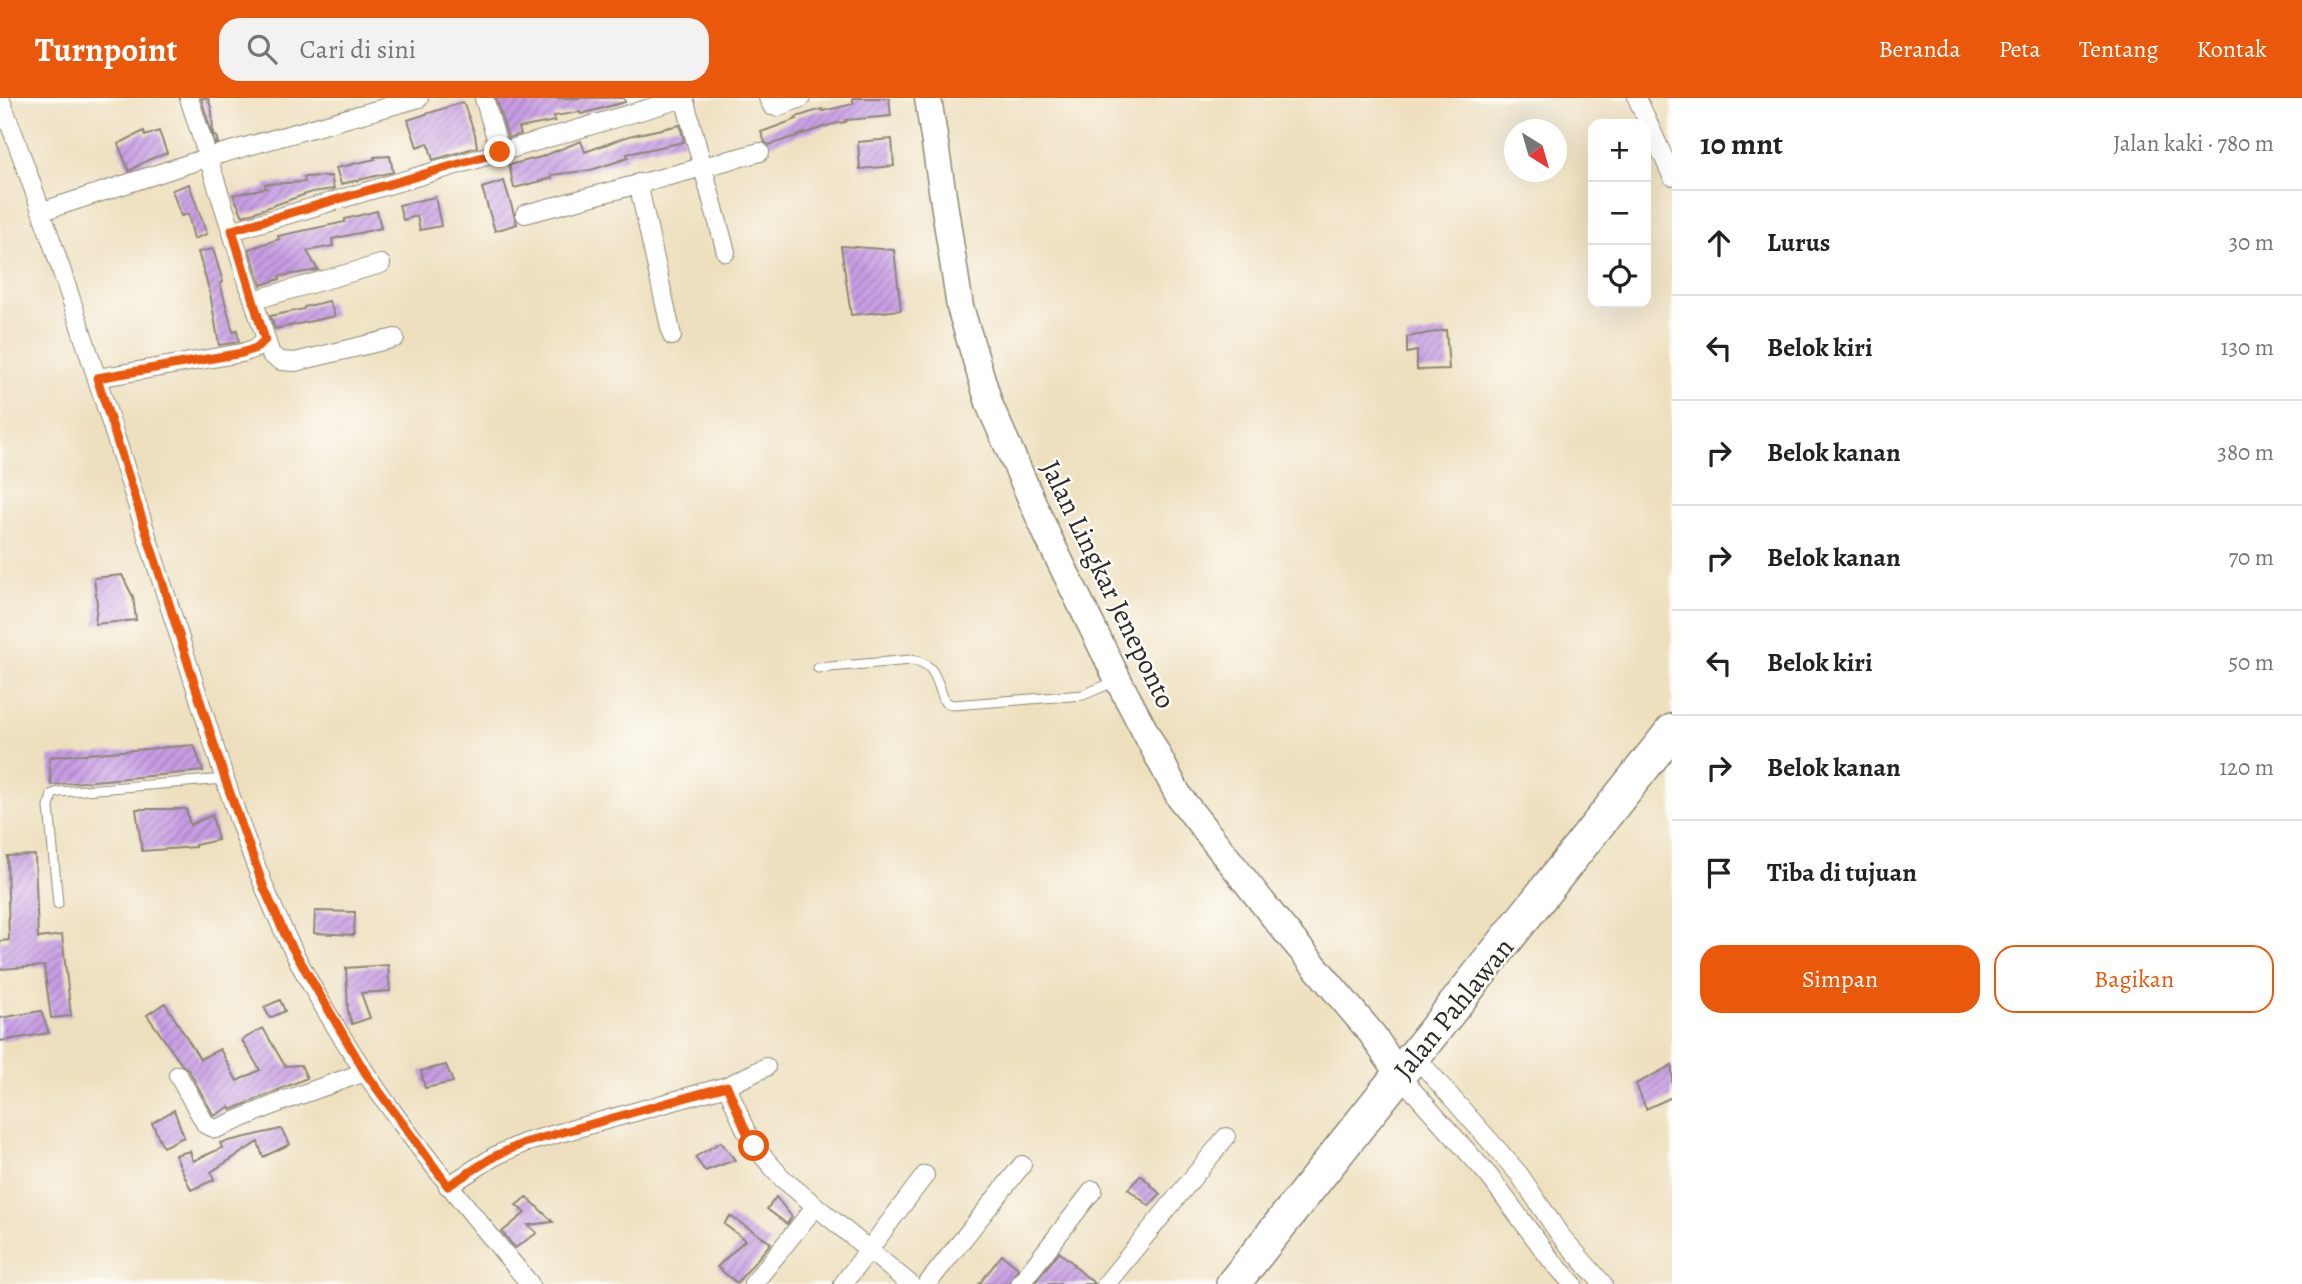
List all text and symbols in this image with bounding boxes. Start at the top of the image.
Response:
search box [219,18,709,81]
text: Turnpoint [35,27,177,72]
icon: search [243,30,281,68]
text: Cari di sini [299,32,416,67]
text: Beranda [1878,33,1961,65]
text: Peta [1999,33,2041,65]
text: Tentang [2079,33,2159,65]
text: Kontak [2197,33,2267,65]
north arrow [1504,119,1567,182]
map controls [1588,119,1651,308]
button: + [1588,119,1651,182]
text: 10 mnt [1700,124,1783,164]
text: Jalan kaki · 780 m [2113,128,2274,159]
route end [484,136,515,167]
button: − [1588,182,1651,245]
icon: ahead [1700,224,1738,262]
text: Lurus [1767,225,1830,260]
text: 30 m [2228,227,2274,258]
button: locate [1588,245,1651,308]
icon: left [1700,329,1738,367]
text: Belok kiri [1767,330,1873,365]
text: 130 m [2221,332,2274,363]
icon: right [1700,434,1738,472]
text: Belok kanan [1767,435,1901,470]
text: 380 m [2217,437,2274,468]
street label: Jalan Lingkar Jeneponto [1031,454,1185,715]
icon: right [1700,539,1738,577]
text: Belok kanan [1767,540,1901,575]
text: 70 m [2228,542,2274,573]
icon: left [1700,644,1738,682]
text: Belok kiri [1767,645,1873,680]
text: 50 m [2228,647,2274,678]
icon: right [1700,749,1738,787]
text: Belok kanan [1767,750,1901,785]
text: 120 m [2219,752,2274,783]
icon: arrive [1700,854,1738,892]
text: Tiba di tujuan [1767,855,1917,890]
street label: Jalan Pahlawan [1385,930,1523,1087]
button: Simpan [1700,945,1980,1013]
button: Bagikan [1994,945,2274,1013]
route start [738,1130,769,1161]

